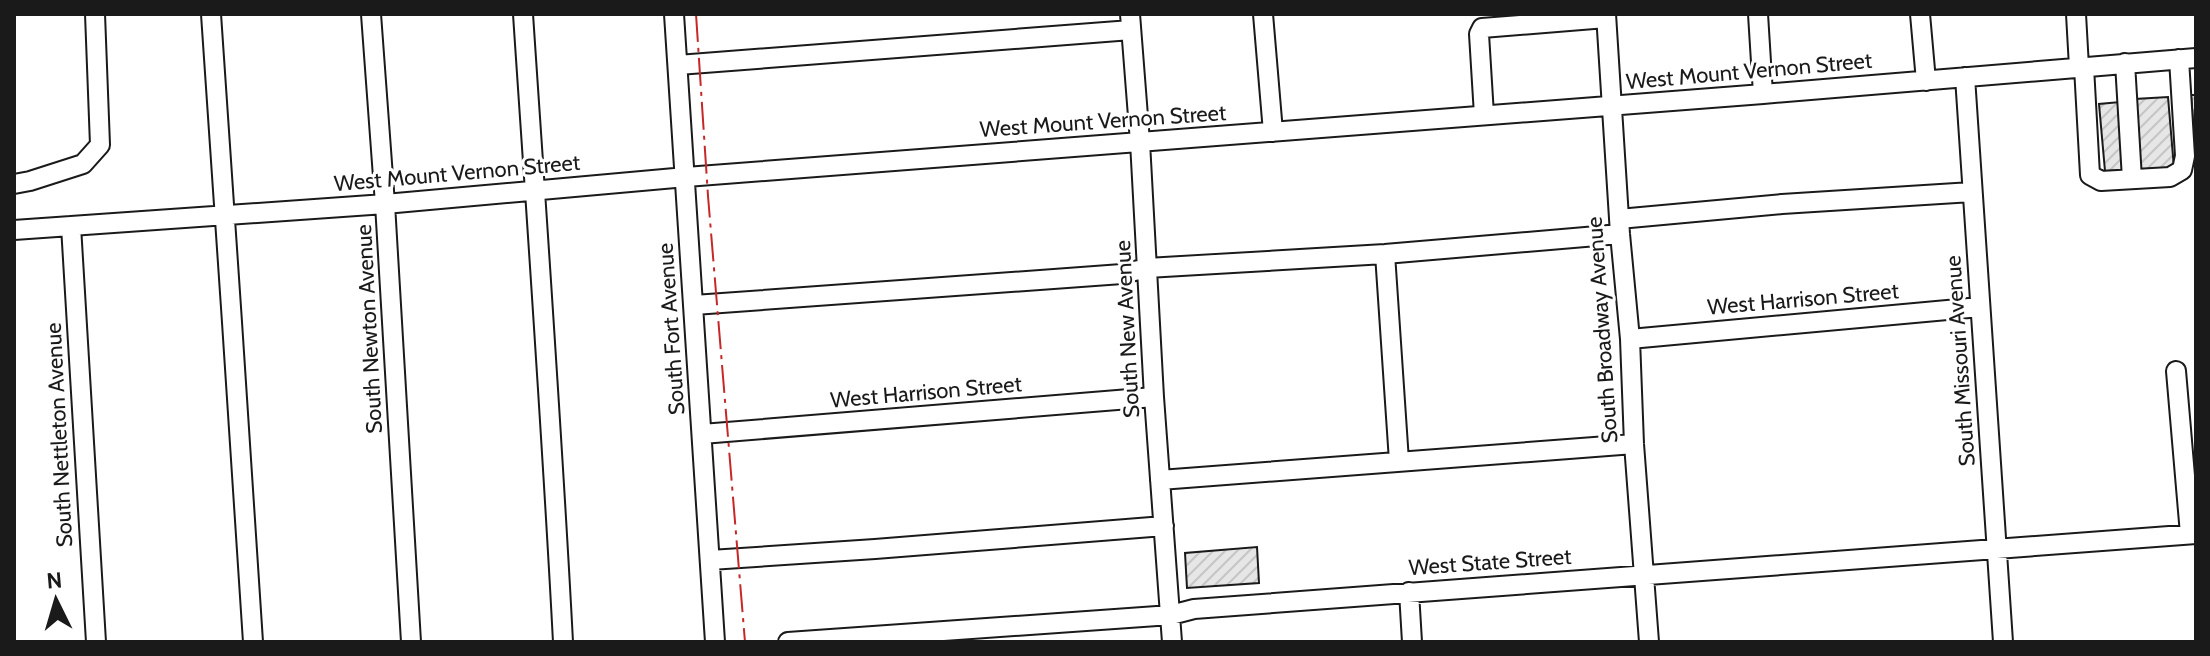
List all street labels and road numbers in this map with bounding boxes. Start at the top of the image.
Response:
street label: West Mount Vernon Street [1625,47,1874,95]
street label: West Mount Vernon Street [979,99,1228,143]
street label: West Mount Vernon Street [333,149,582,197]
street label: South Broadway Avenue [1581,216,1623,444]
street label: South Newton Avenue [350,224,388,434]
street label: South New Avenue [1109,239,1145,419]
street label: South Fort Avenue [652,242,690,416]
street label: South Missouri Avenue [1939,255,1981,467]
street label: West Harrison Street [1706,277,1900,321]
street label: South Nettleton Avenue [40,322,78,548]
street label: West Harrison Street [829,370,1023,414]
street label: West State Street [1408,543,1573,581]

